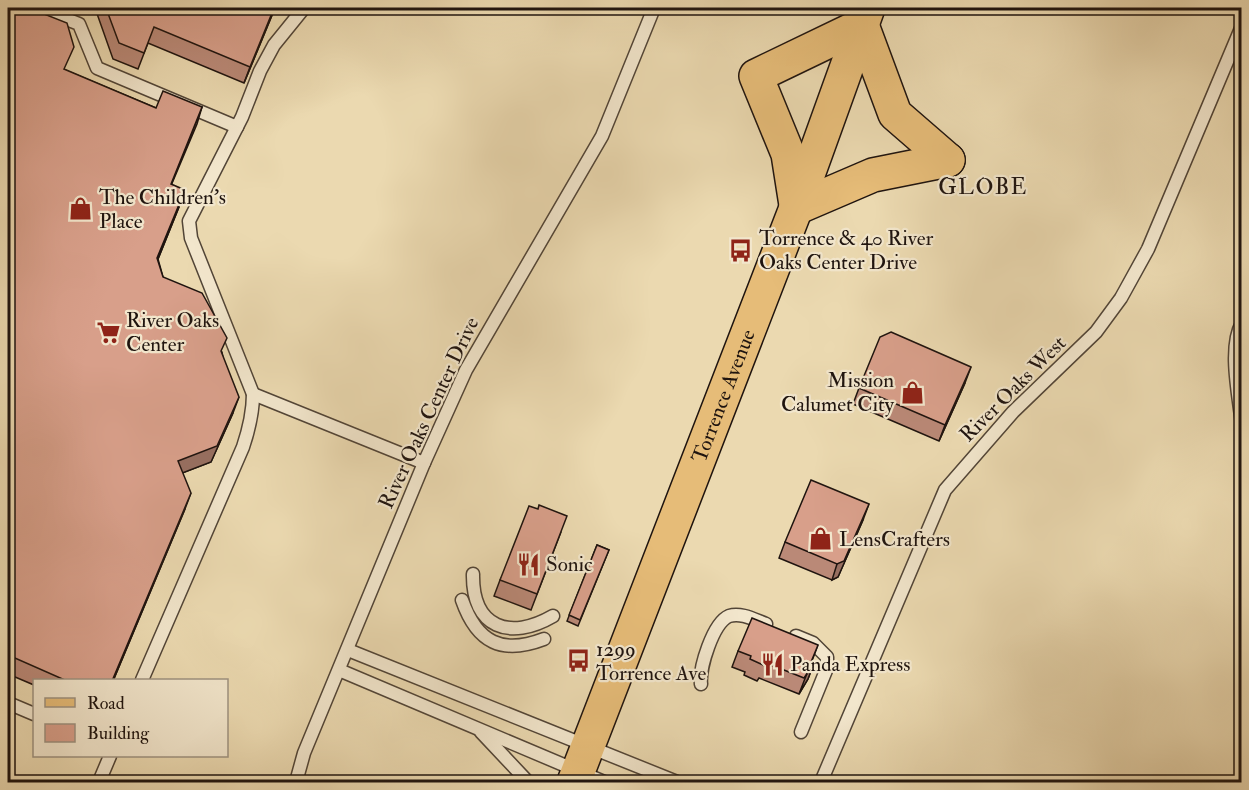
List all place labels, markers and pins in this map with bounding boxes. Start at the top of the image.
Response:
place label: The Children's Place [99,184,226,235]
shop icon: The Children's Place [68,196,94,222]
place label: Torrence & 40 River Oaks Center Drive [759,225,933,276]
bus stop icon: Torrence & 40 River Oaks Center Drive [728,237,754,263]
place label: River Oaks Center [126,307,219,358]
supermarket icon: River Oaks Center [95,319,121,345]
place label: Mission Calumet City [781,367,895,418]
shop icon: Mission Calumet City [899,379,925,405]
shop icon: LensCrafters [808,526,834,552]
place label: LensCrafters [839,526,950,553]
restaurant icon: Sonic [515,551,541,577]
place label: Sonic [546,551,593,578]
place label: 1299 Torrence Ave [596,636,706,687]
bus stop icon: 1299 Torrence Ave [565,648,591,674]
restaurant icon: Panda Express [759,651,785,677]
place label: Panda Express [790,651,911,678]

